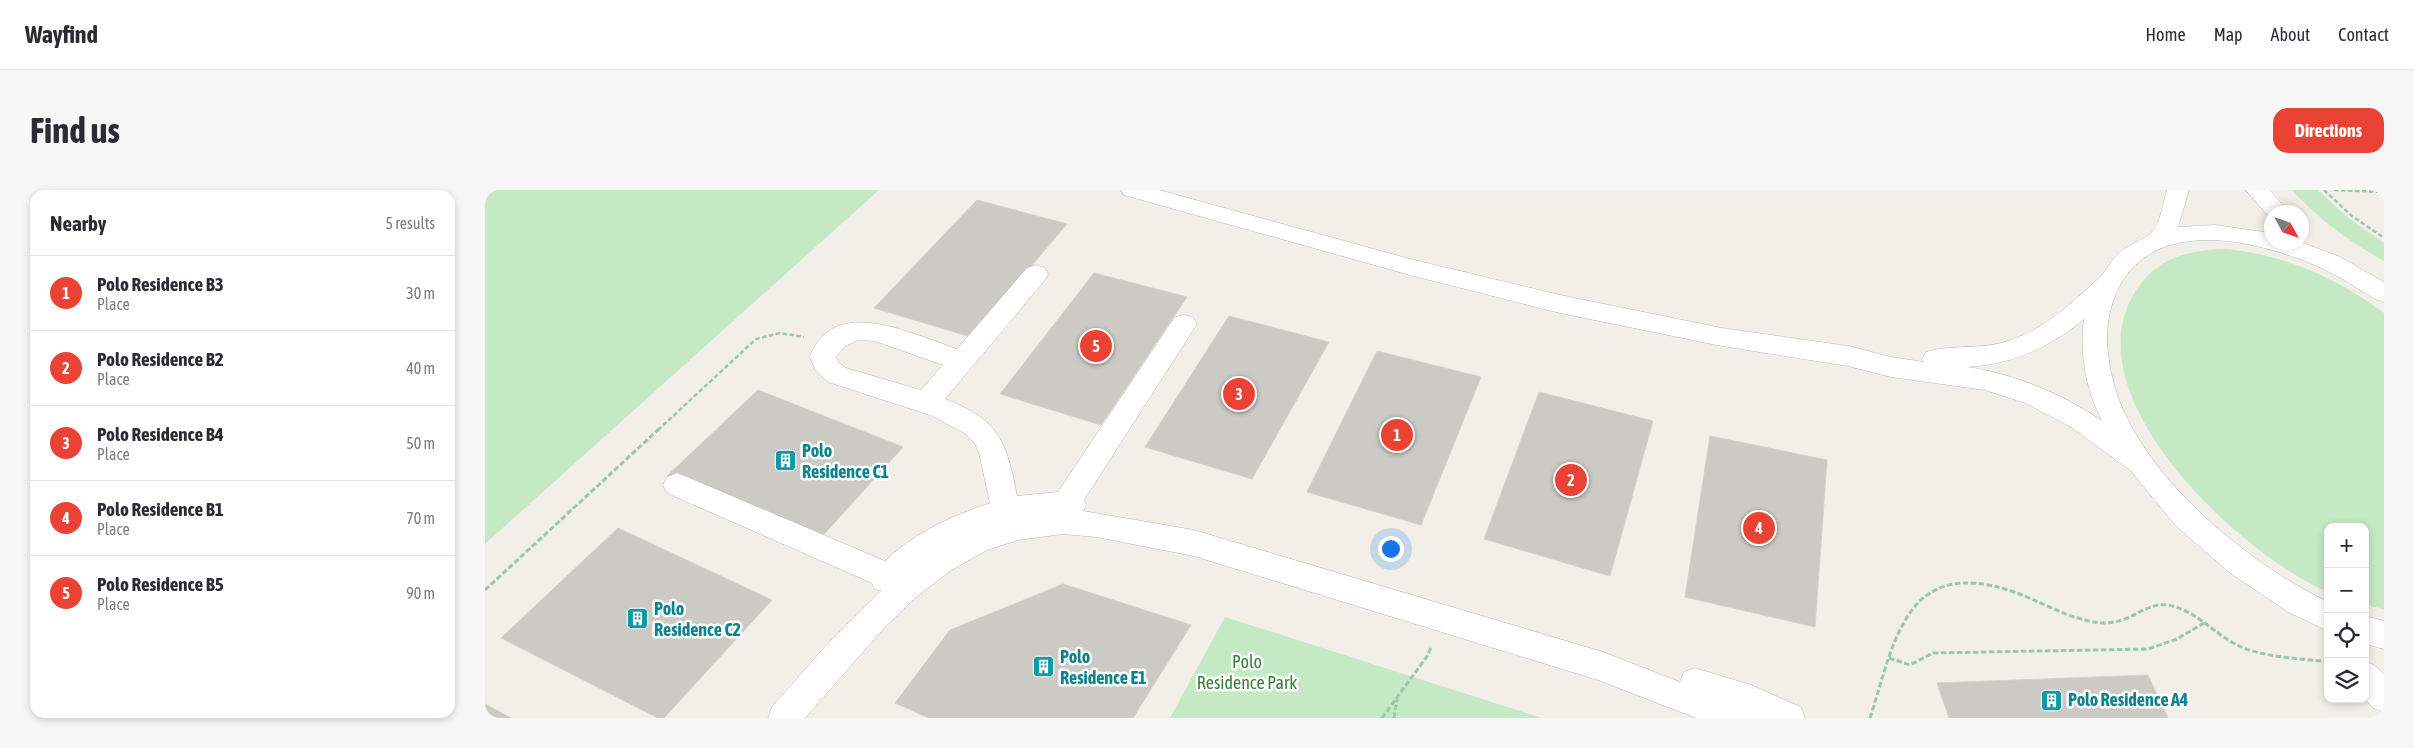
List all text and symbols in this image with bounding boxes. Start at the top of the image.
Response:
text: Wayfind [25,21,98,48]
text: Home [2146,24,2186,45]
text: Map [2214,24,2243,45]
text: About [2271,24,2310,45]
text: Contact [2338,24,2389,45]
button: Directions [2273,108,2384,153]
text: Find us [30,110,120,150]
north arrow [2264,205,2309,250]
text: Nearby [50,211,106,235]
text: 5 results [385,214,435,232]
text: Polo Residence B3 [97,273,224,295]
text: 1 [62,284,70,302]
text: 30 m [406,284,435,302]
text: Place [97,295,130,313]
pin: 5 [1080,327,1112,365]
text: Polo Residence B2 [97,348,224,370]
text: 2 [62,359,70,377]
text: 40 m [406,359,435,377]
text: Place [97,370,130,388]
pin: 3 [1223,375,1255,413]
pin: 1 [1381,416,1413,454]
text: Polo Residence B4 [97,423,224,445]
text: 3 [62,434,70,452]
text: 50 m [406,434,435,452]
place label: Polo Residence C1 [802,440,889,482]
text: Place [97,445,130,463]
building icon: Polo Residence C1 [774,449,798,473]
pin: 2 [1555,461,1587,499]
text: Polo Residence B1 [97,498,224,520]
text: 4 [62,509,70,527]
text: 70 m [406,509,435,527]
pin: 4 [1743,509,1775,547]
text: Place [97,520,130,538]
map controls [2324,523,2369,703]
button: + [2324,523,2369,568]
your location [1378,536,1404,562]
button: − [2324,568,2369,613]
text: Polo Residence B5 [97,573,224,595]
text: 5 [62,584,70,602]
text: 90 m [406,584,435,602]
text: Place [97,595,130,613]
place label: Polo Residence C2 [654,598,741,640]
building icon: Polo Residence C2 [626,607,650,631]
button: locate [2324,613,2369,658]
place label: Polo Residence E1 [1060,646,1147,688]
park label: Polo Residence Park [1197,651,1297,693]
building icon: Polo Residence E1 [1032,655,1056,679]
button: layers [2324,658,2369,703]
building icon: Polo Residence A4 [2040,688,2064,712]
place label: Polo Residence A4 [2068,689,2188,710]

